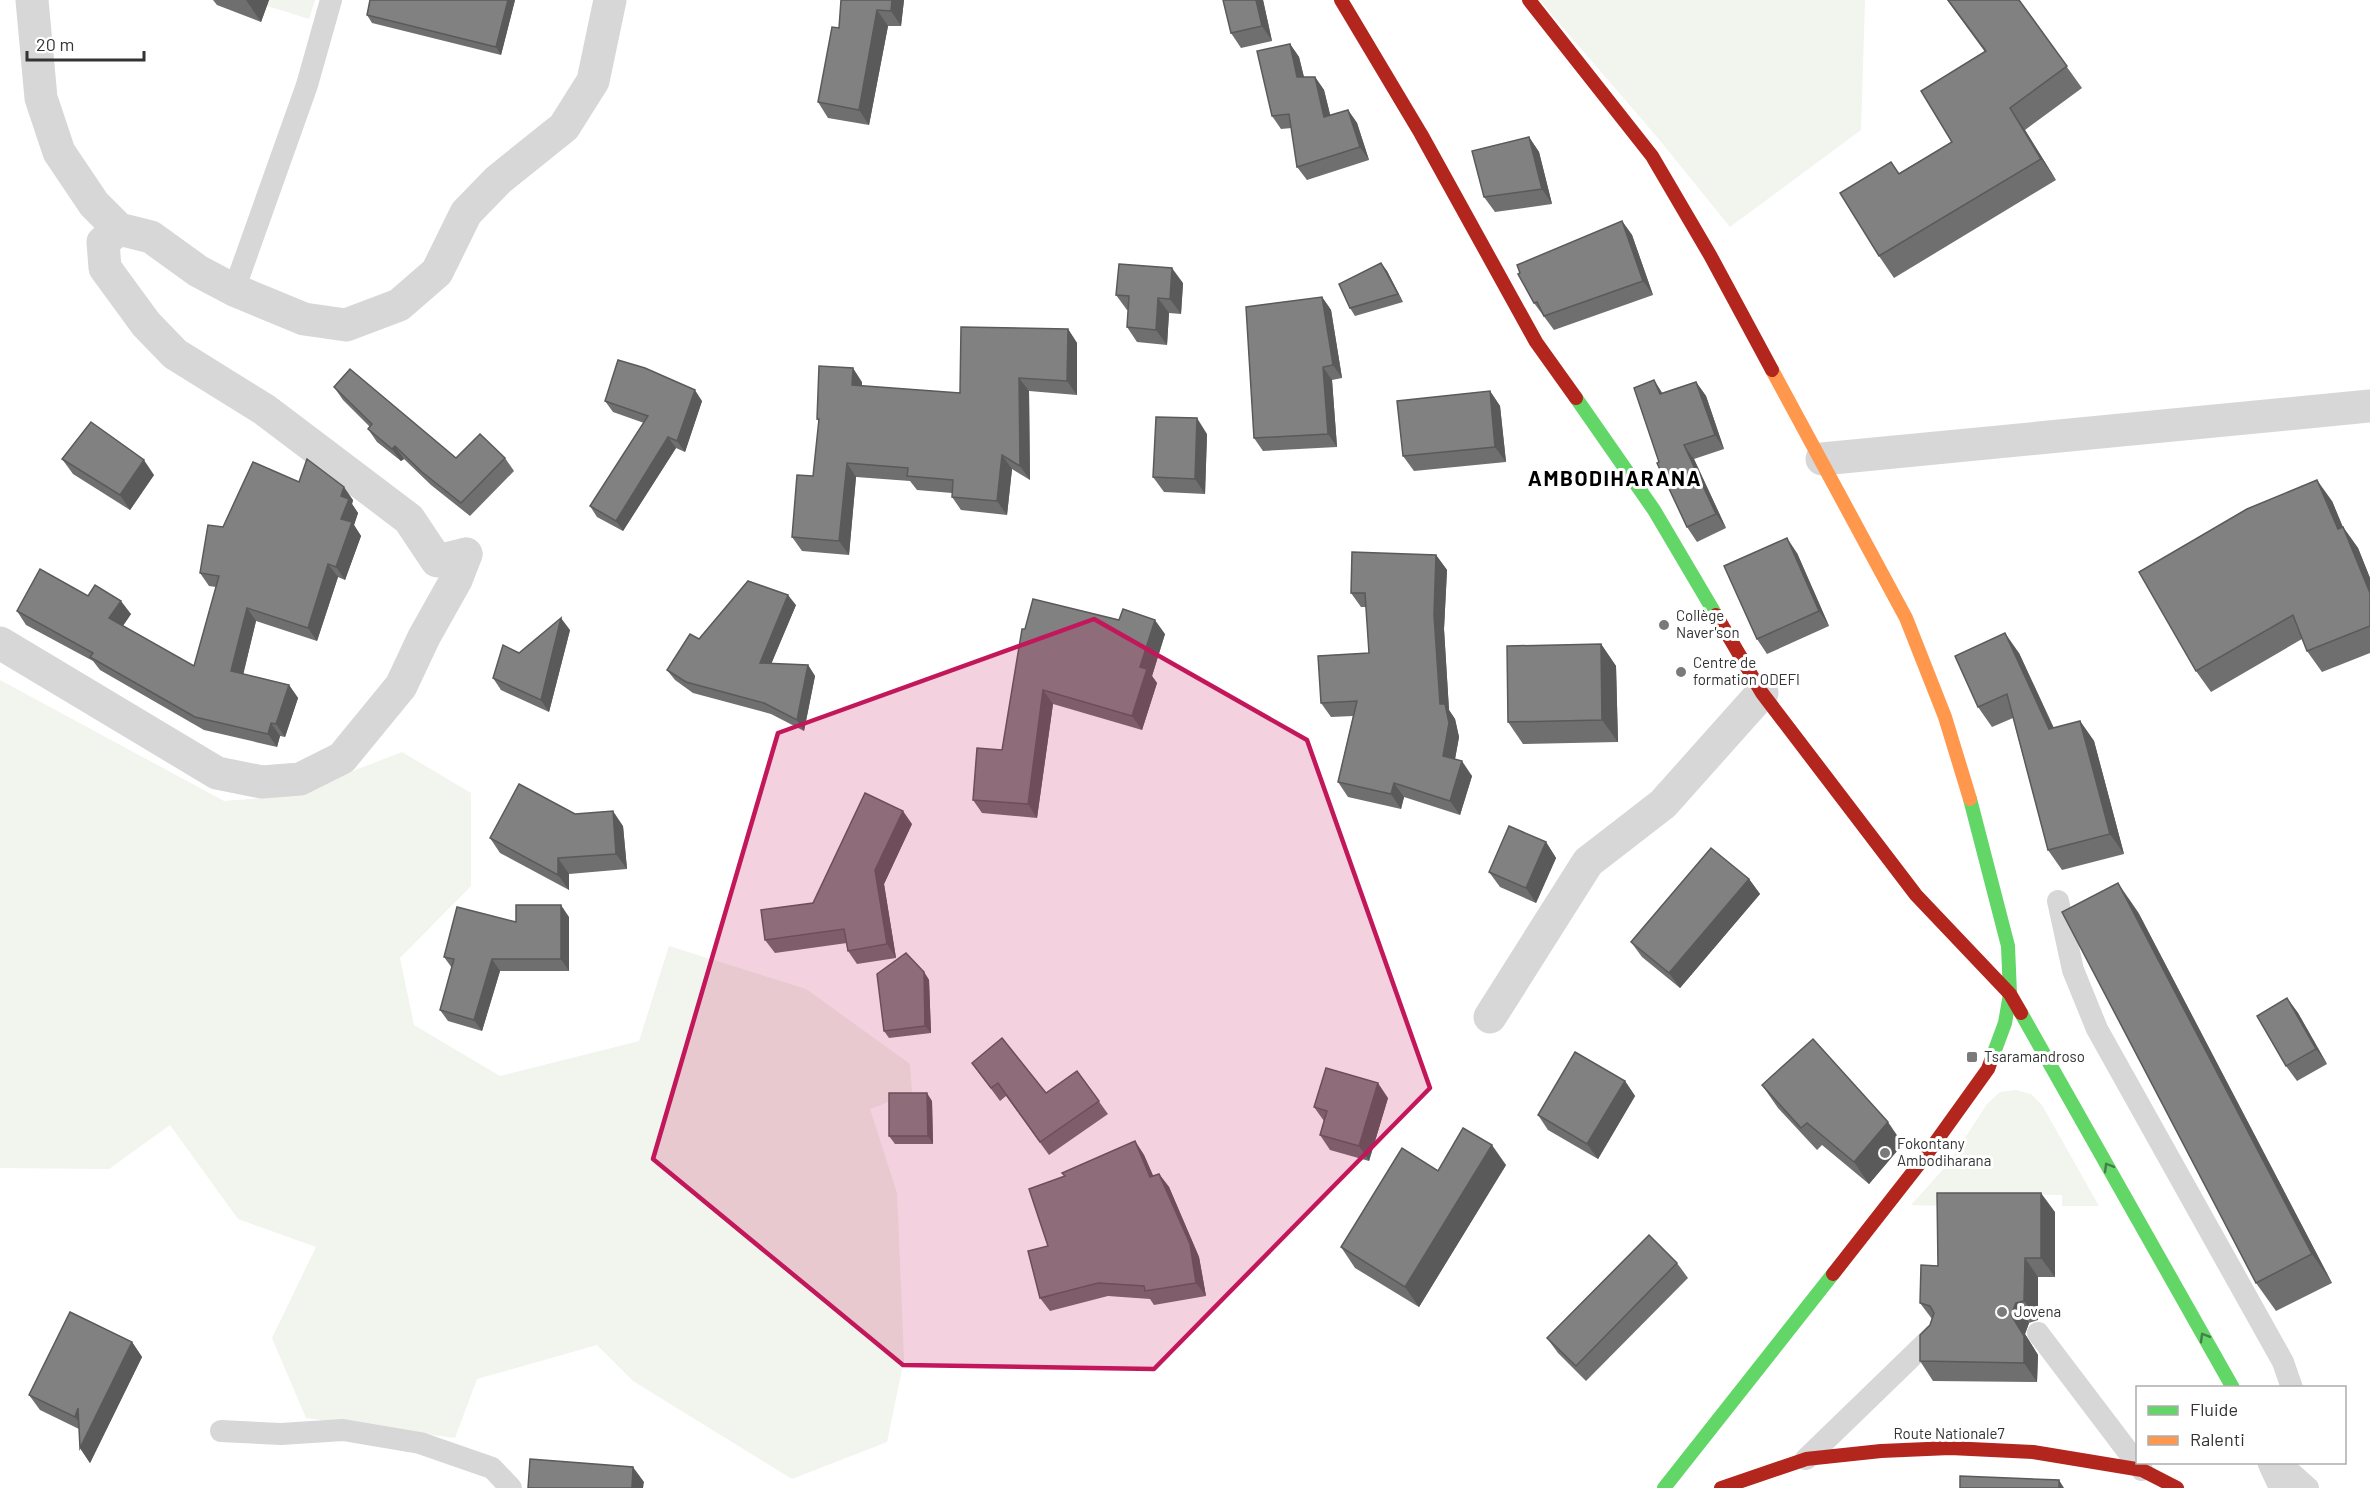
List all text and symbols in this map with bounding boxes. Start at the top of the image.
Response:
scale bar [27,24,144,62]
text: 20 m [36,33,74,55]
district label: AMBODIHARANA [1528,465,1702,490]
place label: Collège Naver'son [1676,606,1740,641]
marker: Collège Naver'son [1657,618,1671,632]
place label: Centre de formation ODEFI [1693,653,1800,688]
marker: Centre de formation ODEFI [1674,665,1688,679]
place label: Tsaramandroso [1984,1047,2085,1065]
marker: Tsaramandroso [1965,1050,1979,1064]
place label: Fokontany Ambodiharana [1897,1134,1991,1169]
marker: Fokontany Ambodiharana [1878,1146,1892,1160]
one-way arrow [2103,1163,2115,1173]
place label: Jovena [2014,1302,2061,1320]
marker: Jovena [1995,1305,2009,1319]
one-way arrow [2200,1332,2211,1343]
legend [2136,1386,2346,1464]
text: Fluide [2190,1398,2238,1420]
street label: Route Nationale7 [1893,1424,2005,1442]
text: Ralenti [2190,1428,2245,1450]

